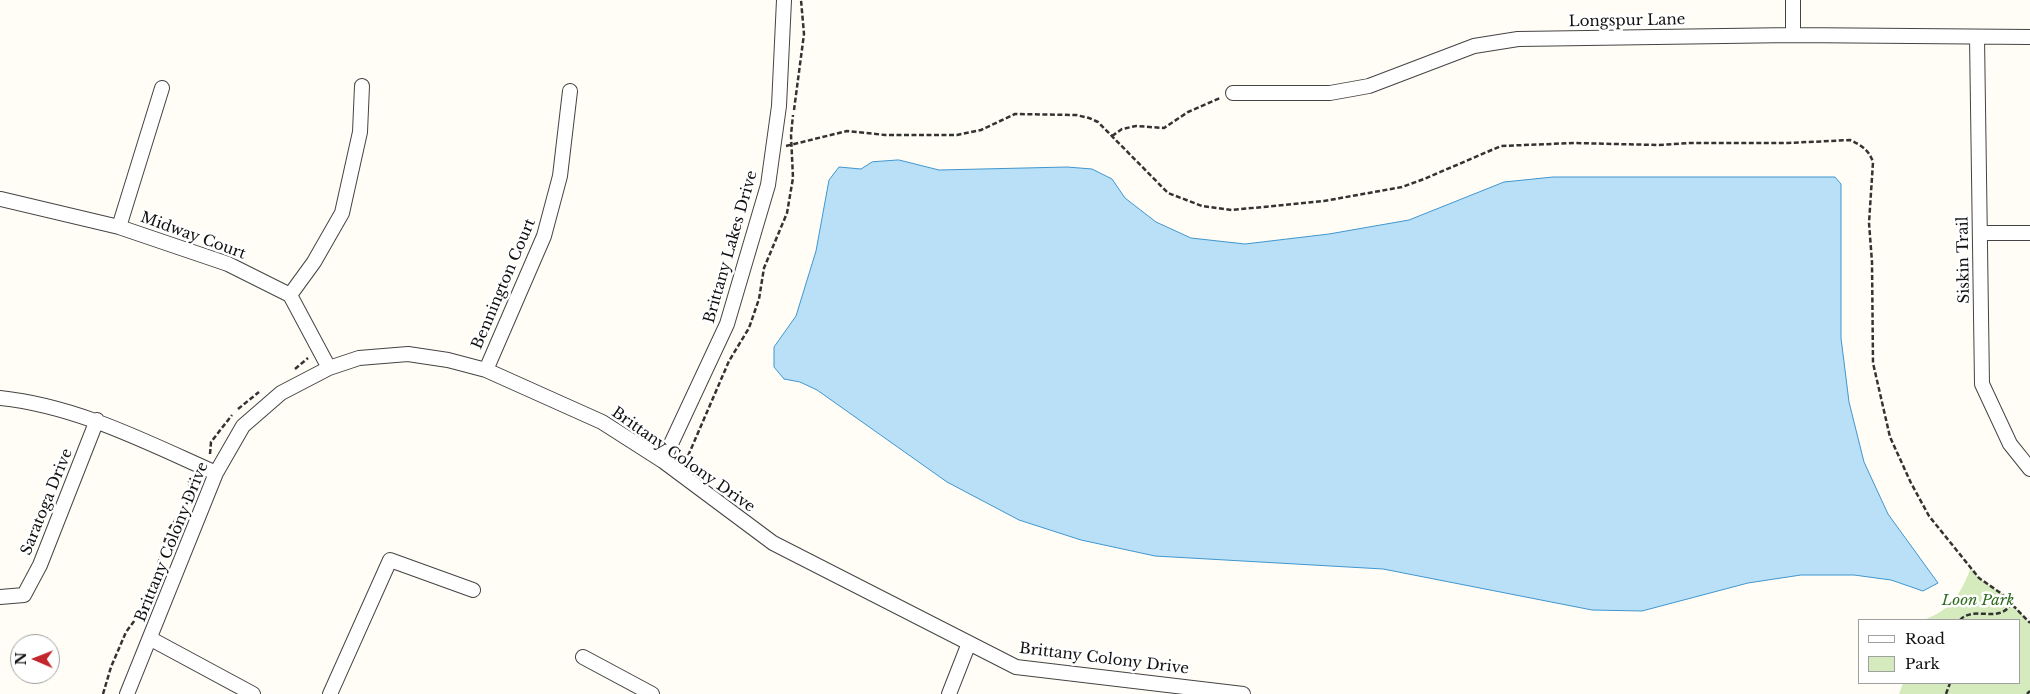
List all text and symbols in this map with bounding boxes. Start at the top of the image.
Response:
street label: Longspur Lane [1569,11,1685,31]
street label: Brittany Lakes Drive [701,169,761,325]
street label: Midway Court [138,209,248,263]
street label: Bennington Court [468,216,540,352]
street label: Siskin Trail [1954,216,1974,304]
street label: Brittany Colony Drive [608,404,758,516]
street label: Saratoga Drive [17,446,77,558]
street label: Brittany Colony Drive [132,460,212,624]
park label: Loon Park [1942,592,2014,610]
legend [1858,619,2020,684]
text: Road [1905,629,1945,648]
north arrow [10,634,60,684]
street label: Brittany Colony Drive [1018,640,1190,678]
text: N [12,652,30,666]
text: Park [1905,654,1940,673]

